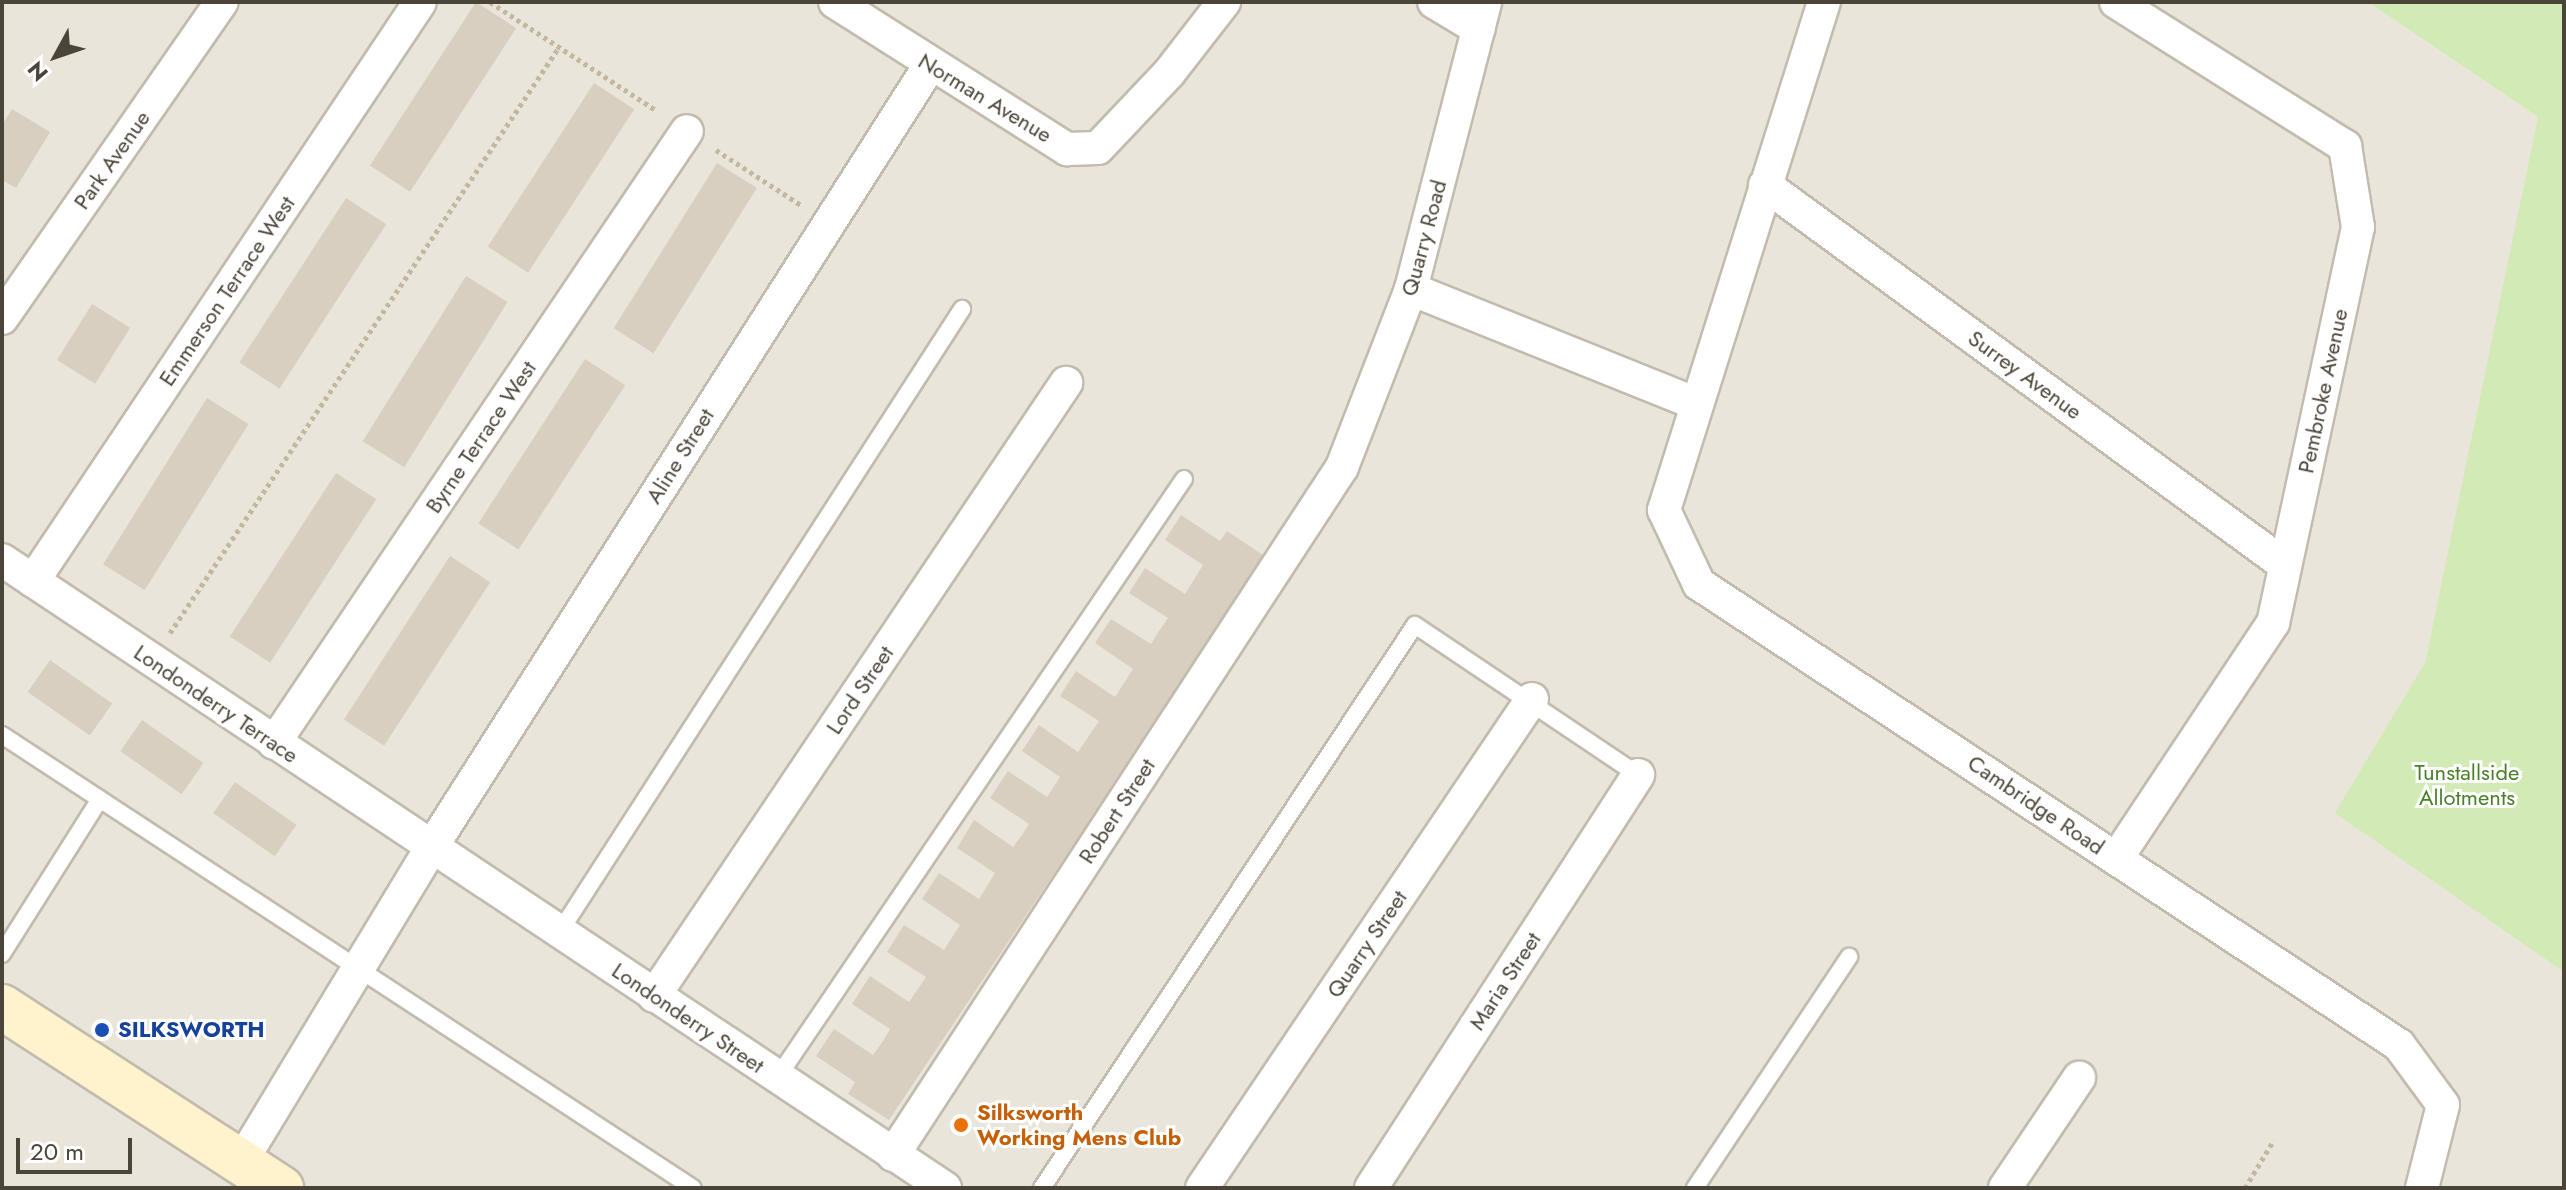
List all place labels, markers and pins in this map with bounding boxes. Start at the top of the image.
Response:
place label: SILKSWORTH [118,1017,265,1043]
marker: SILKSWORTH [93,1021,111,1039]
place label: Silksworth Working Mens Club [977,1099,1181,1150]
marker: Silksworth Working Mens Club [952,1116,970,1134]

